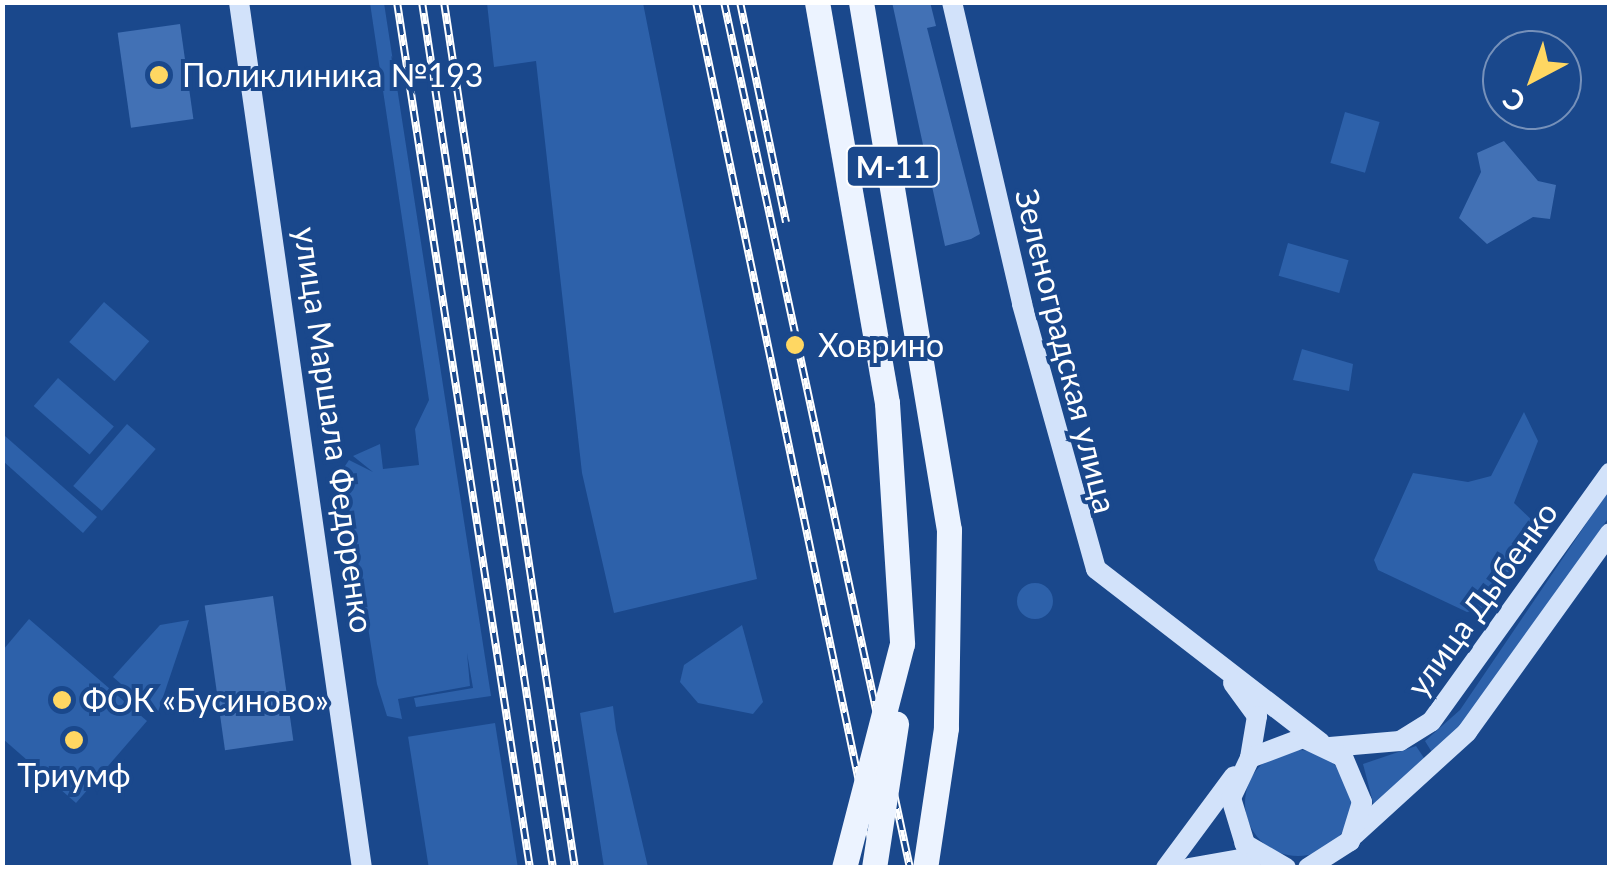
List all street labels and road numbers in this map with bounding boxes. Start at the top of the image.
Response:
road number: М-11 [846,141,940,191]
street label: Зеленоградская улица [1007,185,1125,517]
street label: улица Маршала Федоренко [286,224,382,636]
street label: улица Дыбенко [1399,494,1565,704]

